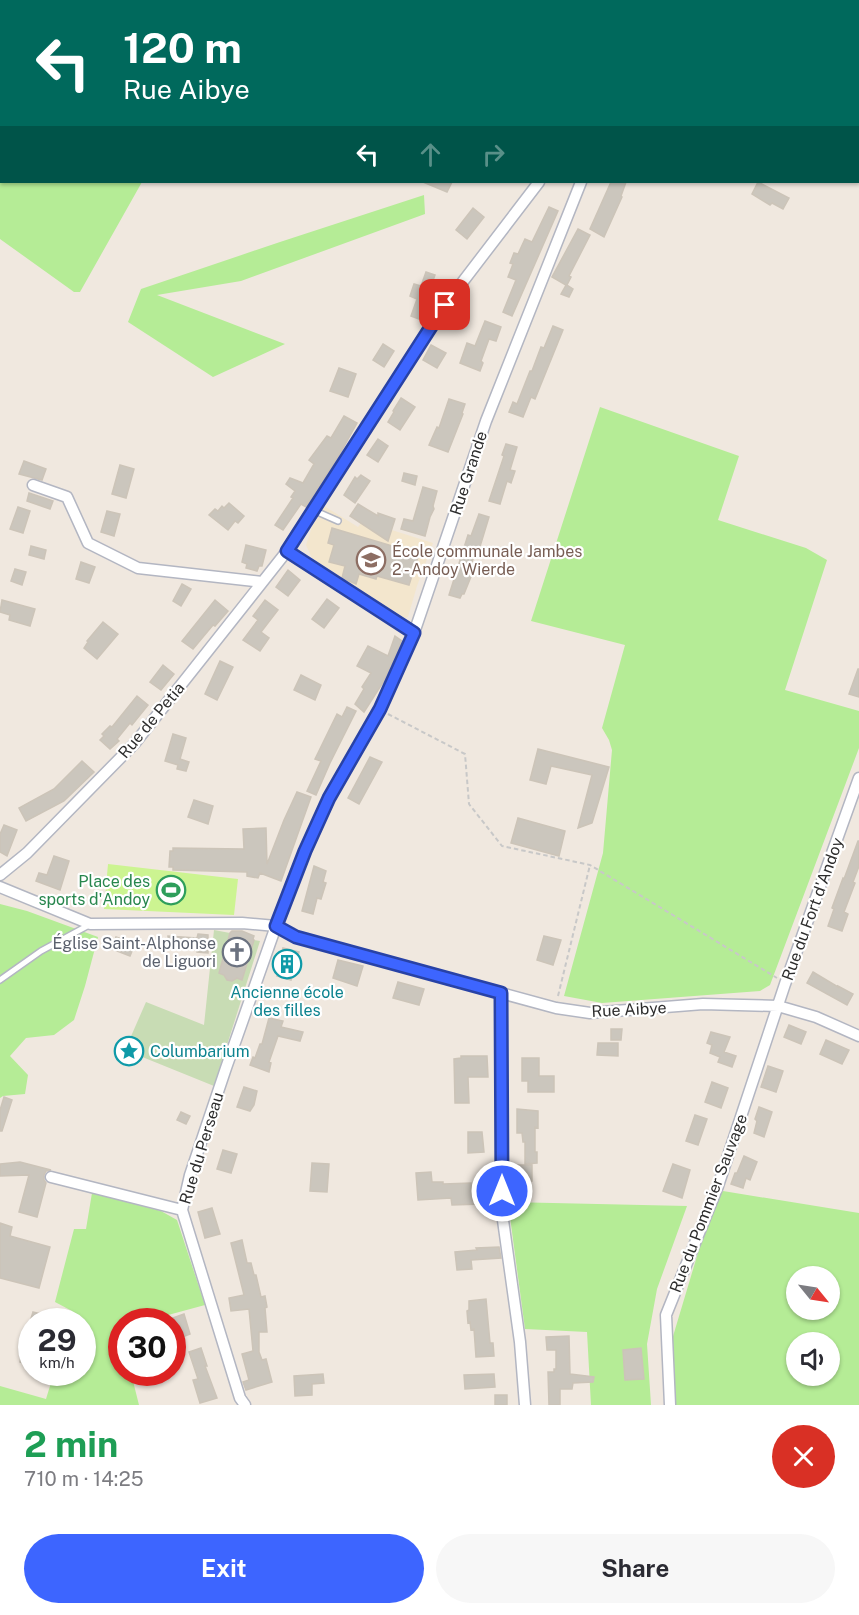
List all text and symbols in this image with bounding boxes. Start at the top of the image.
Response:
text: 120 m [123,23,242,72]
icon: left [24,24,102,102]
text: Rue Aibye [123,73,250,105]
icon: left [351,138,384,171]
icon: ahead [414,138,447,171]
icon: right [477,138,510,171]
pin [419,279,470,330]
icon: arrive [428,288,461,321]
street label: Rue Grande [446,429,491,518]
place label: École communale Jambes 2 - Andoy Wierde [392,541,582,579]
school or university icon: École communale Jambes 2 - Andoy Wierde [355,544,387,576]
street label: Rue de Petia [114,679,188,762]
street label: Rue du Fort d'Andoy [778,835,847,983]
place label: Place des sports d'Andoy [38,872,150,909]
sports icon: Place des sports d'Andoy [155,874,187,906]
place label: Église Saint-Alphonse de Liguori [52,933,216,971]
church icon: Église Saint-Alphonse de Liguori [221,936,253,968]
building icon: Ancienne école des filles [271,948,303,980]
place label: Ancienne école des filles [230,983,344,1020]
street label: Rue Aibye [591,998,667,1021]
place icon: Columbarium [113,1035,145,1067]
place label: Columbarium [150,1042,250,1061]
street label: Rue du Perseau [175,1090,227,1206]
street label: Rue du Pommier Sauvage [666,1111,751,1295]
position arrow [470,1159,534,1223]
north arrow [786,1266,840,1320]
map controls [786,1266,840,1386]
speed limit sign: 30 [108,1308,186,1386]
text: 29 [38,1322,76,1358]
button: sound [786,1332,840,1386]
text: km/h [39,1354,75,1371]
text: 2 min [24,1423,118,1465]
button: close [772,1425,835,1488]
text: 710 m · 14:25 [24,1467,143,1491]
button: Exit [24,1534,424,1603]
button: Share [436,1534,835,1603]

